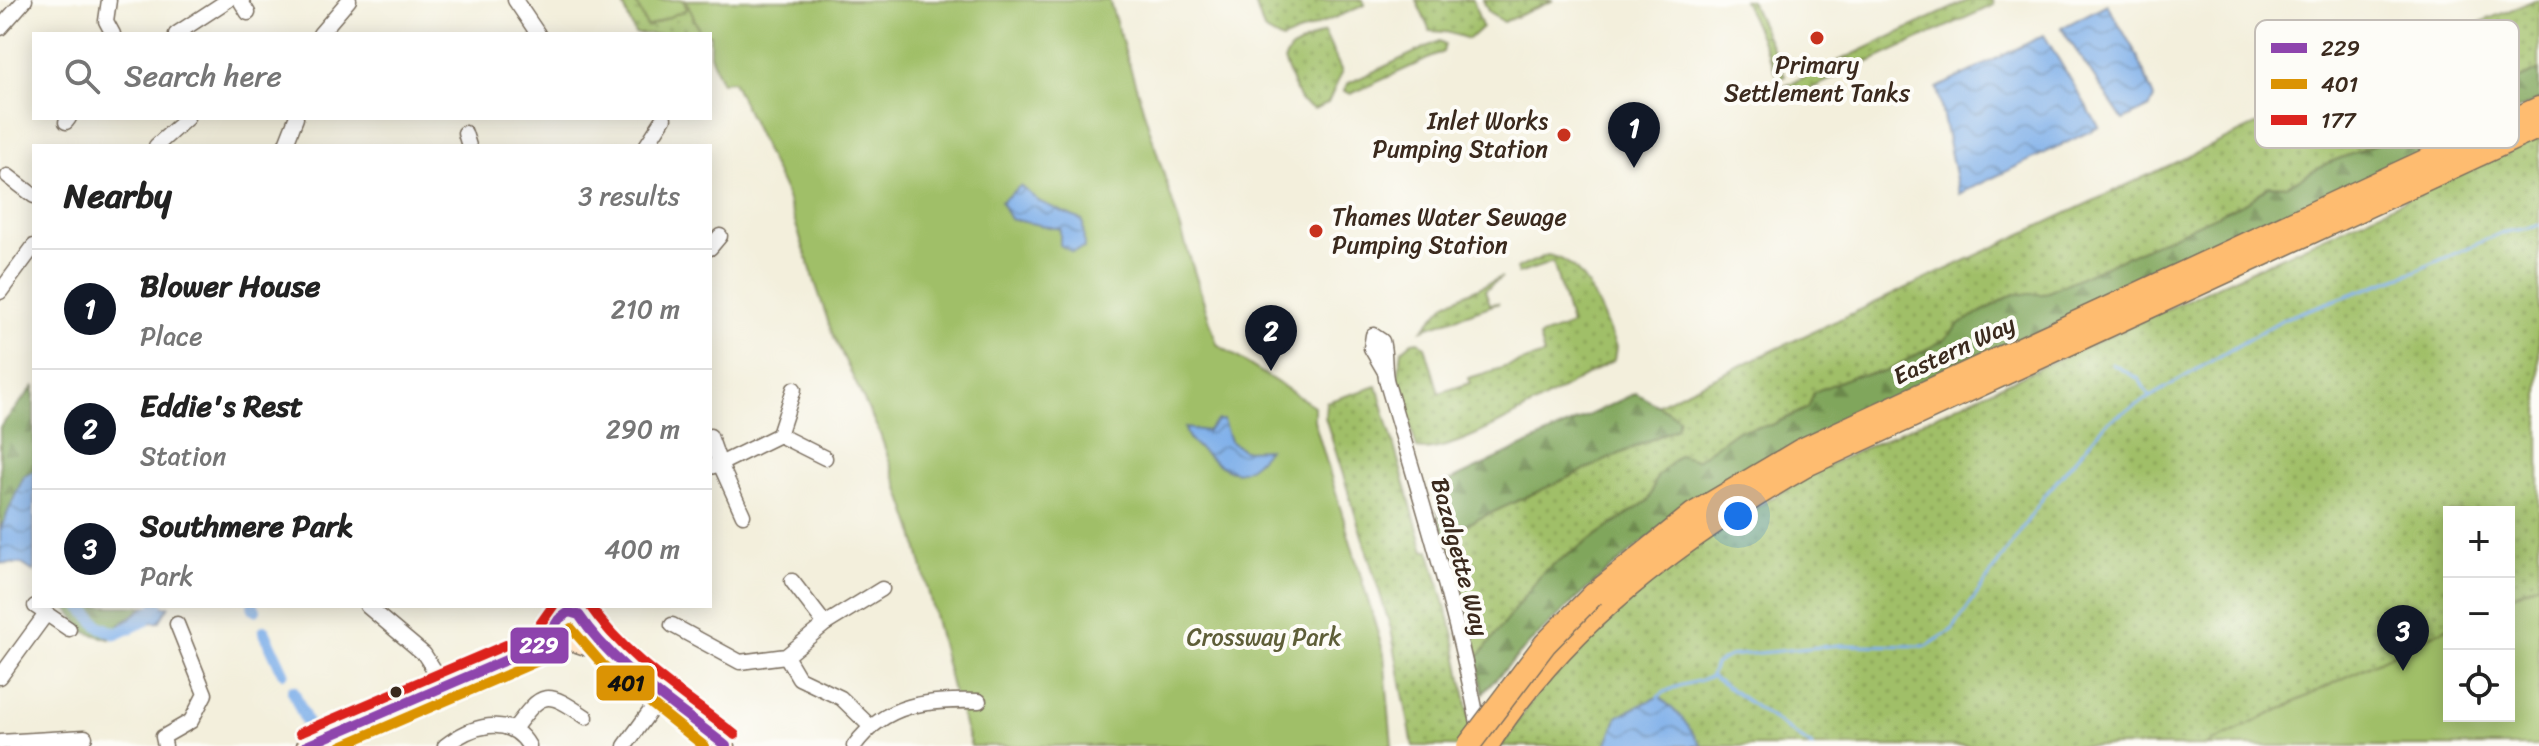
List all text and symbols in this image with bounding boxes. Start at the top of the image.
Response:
legend [2255,20,2519,148]
marker: Primary Settlement Tanks [1808,29,1826,47]
text: 229 [2321,29,2360,68]
search box [32,32,712,120]
place label: Primary Settlement Tanks [1724,44,1911,114]
text: Search here [124,49,282,103]
icon: search [60,54,104,98]
text: 401 [2321,65,2358,104]
place label: Inlet Works Pumping Station [1372,100,1548,170]
text: 177 [2321,101,2357,140]
pin: 1 [1608,102,1660,168]
marker: Inlet Works Pumping Station [1555,126,1573,144]
text: Nearby [64,166,172,226]
text: 3 results [578,173,680,219]
place label: Thames Water Sewage Pumping Station [1332,196,1567,266]
marker: Thames Water Sewage Pumping Station [1307,222,1325,240]
text: Blower House [140,259,320,313]
text: 1 [84,286,96,332]
text: 210 m [611,286,680,332]
street label: Eastern Way [1886,303,2023,397]
pin: 2 [1245,305,1297,371]
text: Place [140,313,203,359]
text: Eddie's Rest [140,379,303,433]
text: 2 [82,406,98,452]
text: 290 m [606,406,680,452]
text: Station [140,433,226,479]
street label: Bazalgette Way [1419,473,1501,641]
your location [1718,496,1758,536]
text: Southmere Park [140,499,354,553]
map controls [2443,506,2515,722]
button: + [2443,506,2515,578]
text: 3 [83,526,97,572]
text: 400 m [604,526,680,572]
text: Park [140,553,193,599]
button: − [2443,578,2515,650]
pin: 3 [2377,605,2429,671]
park label: Crossway Park [1187,616,1341,658]
line badge: 229 [509,626,570,665]
text: 229 [519,626,559,665]
button: locate [2443,650,2515,722]
line badge: 401 [595,664,656,702]
text: 401 [606,664,645,703]
unlabelled marker [388,684,404,700]

